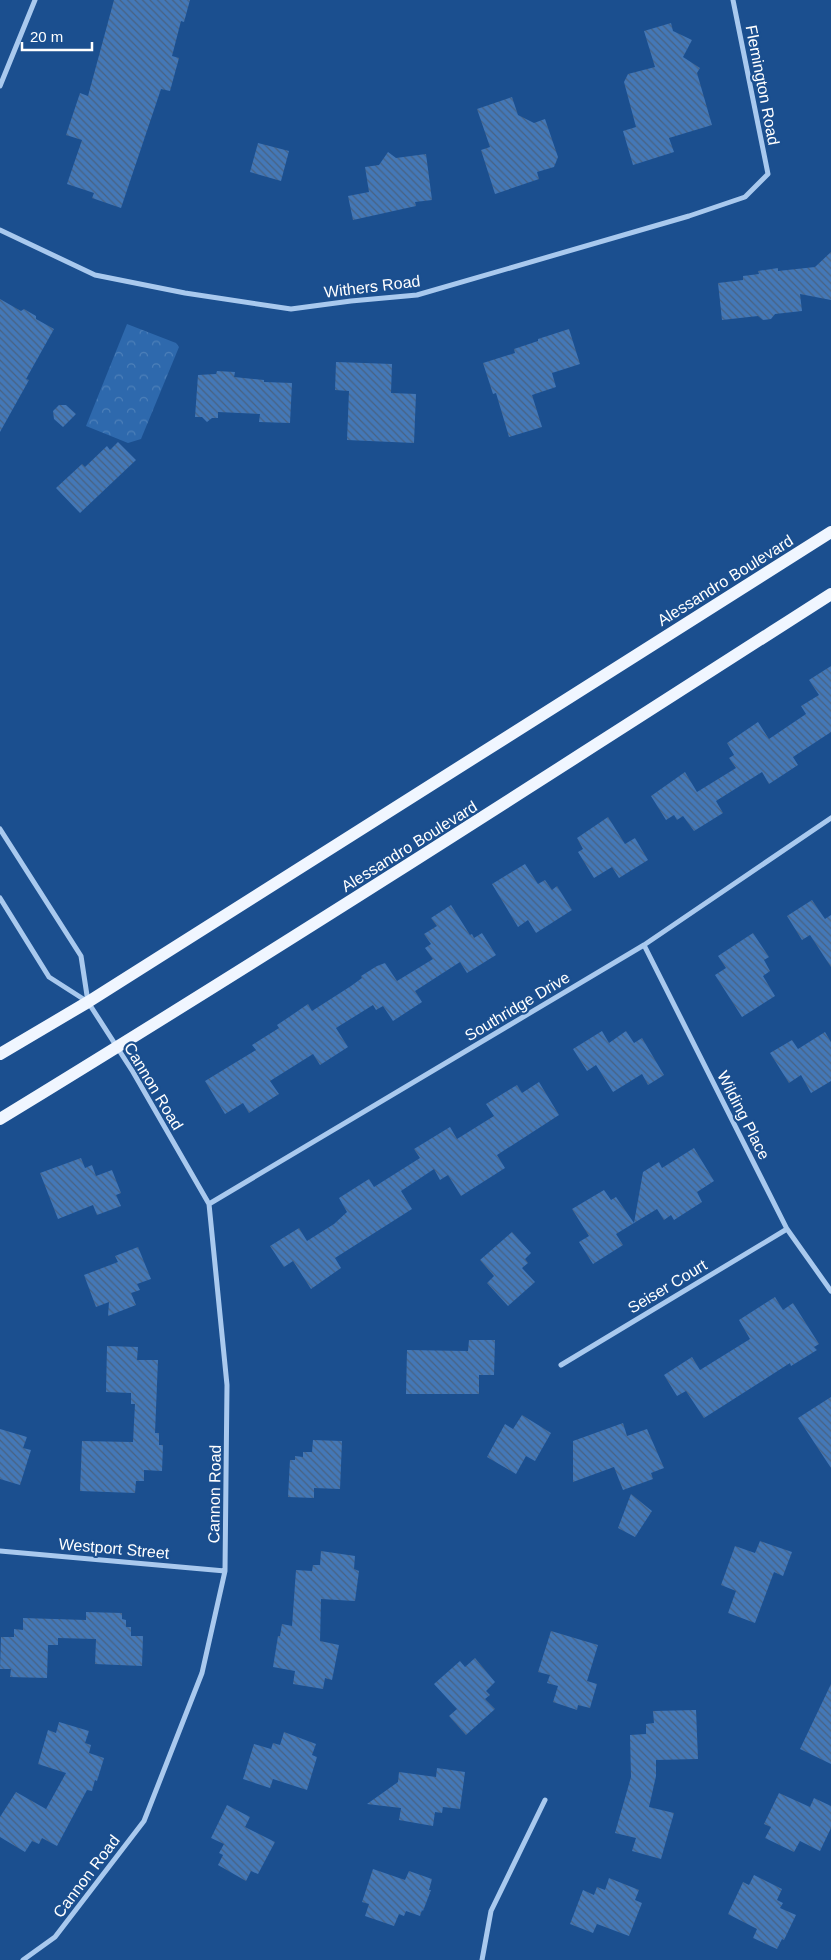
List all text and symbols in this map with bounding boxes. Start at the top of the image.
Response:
scale bar [22,20,92,52]
street label: Flemington Road [743,24,782,147]
text: 20 m [30,28,63,45]
street label: Withers Road [323,272,421,301]
street label: Alessandro Boulevard [654,532,796,629]
street label: Alessandro Boulevard [338,798,480,895]
street label: Southridge Drive [462,968,573,1044]
street label: Cannon Road [121,1040,186,1133]
street label: Wilding Place [714,1068,773,1162]
street label: Seiser Court [625,1256,710,1317]
street label: Cannon Road [205,1444,224,1544]
street label: Westport Street [58,1535,170,1562]
street label: Cannon Road [50,1832,123,1921]

